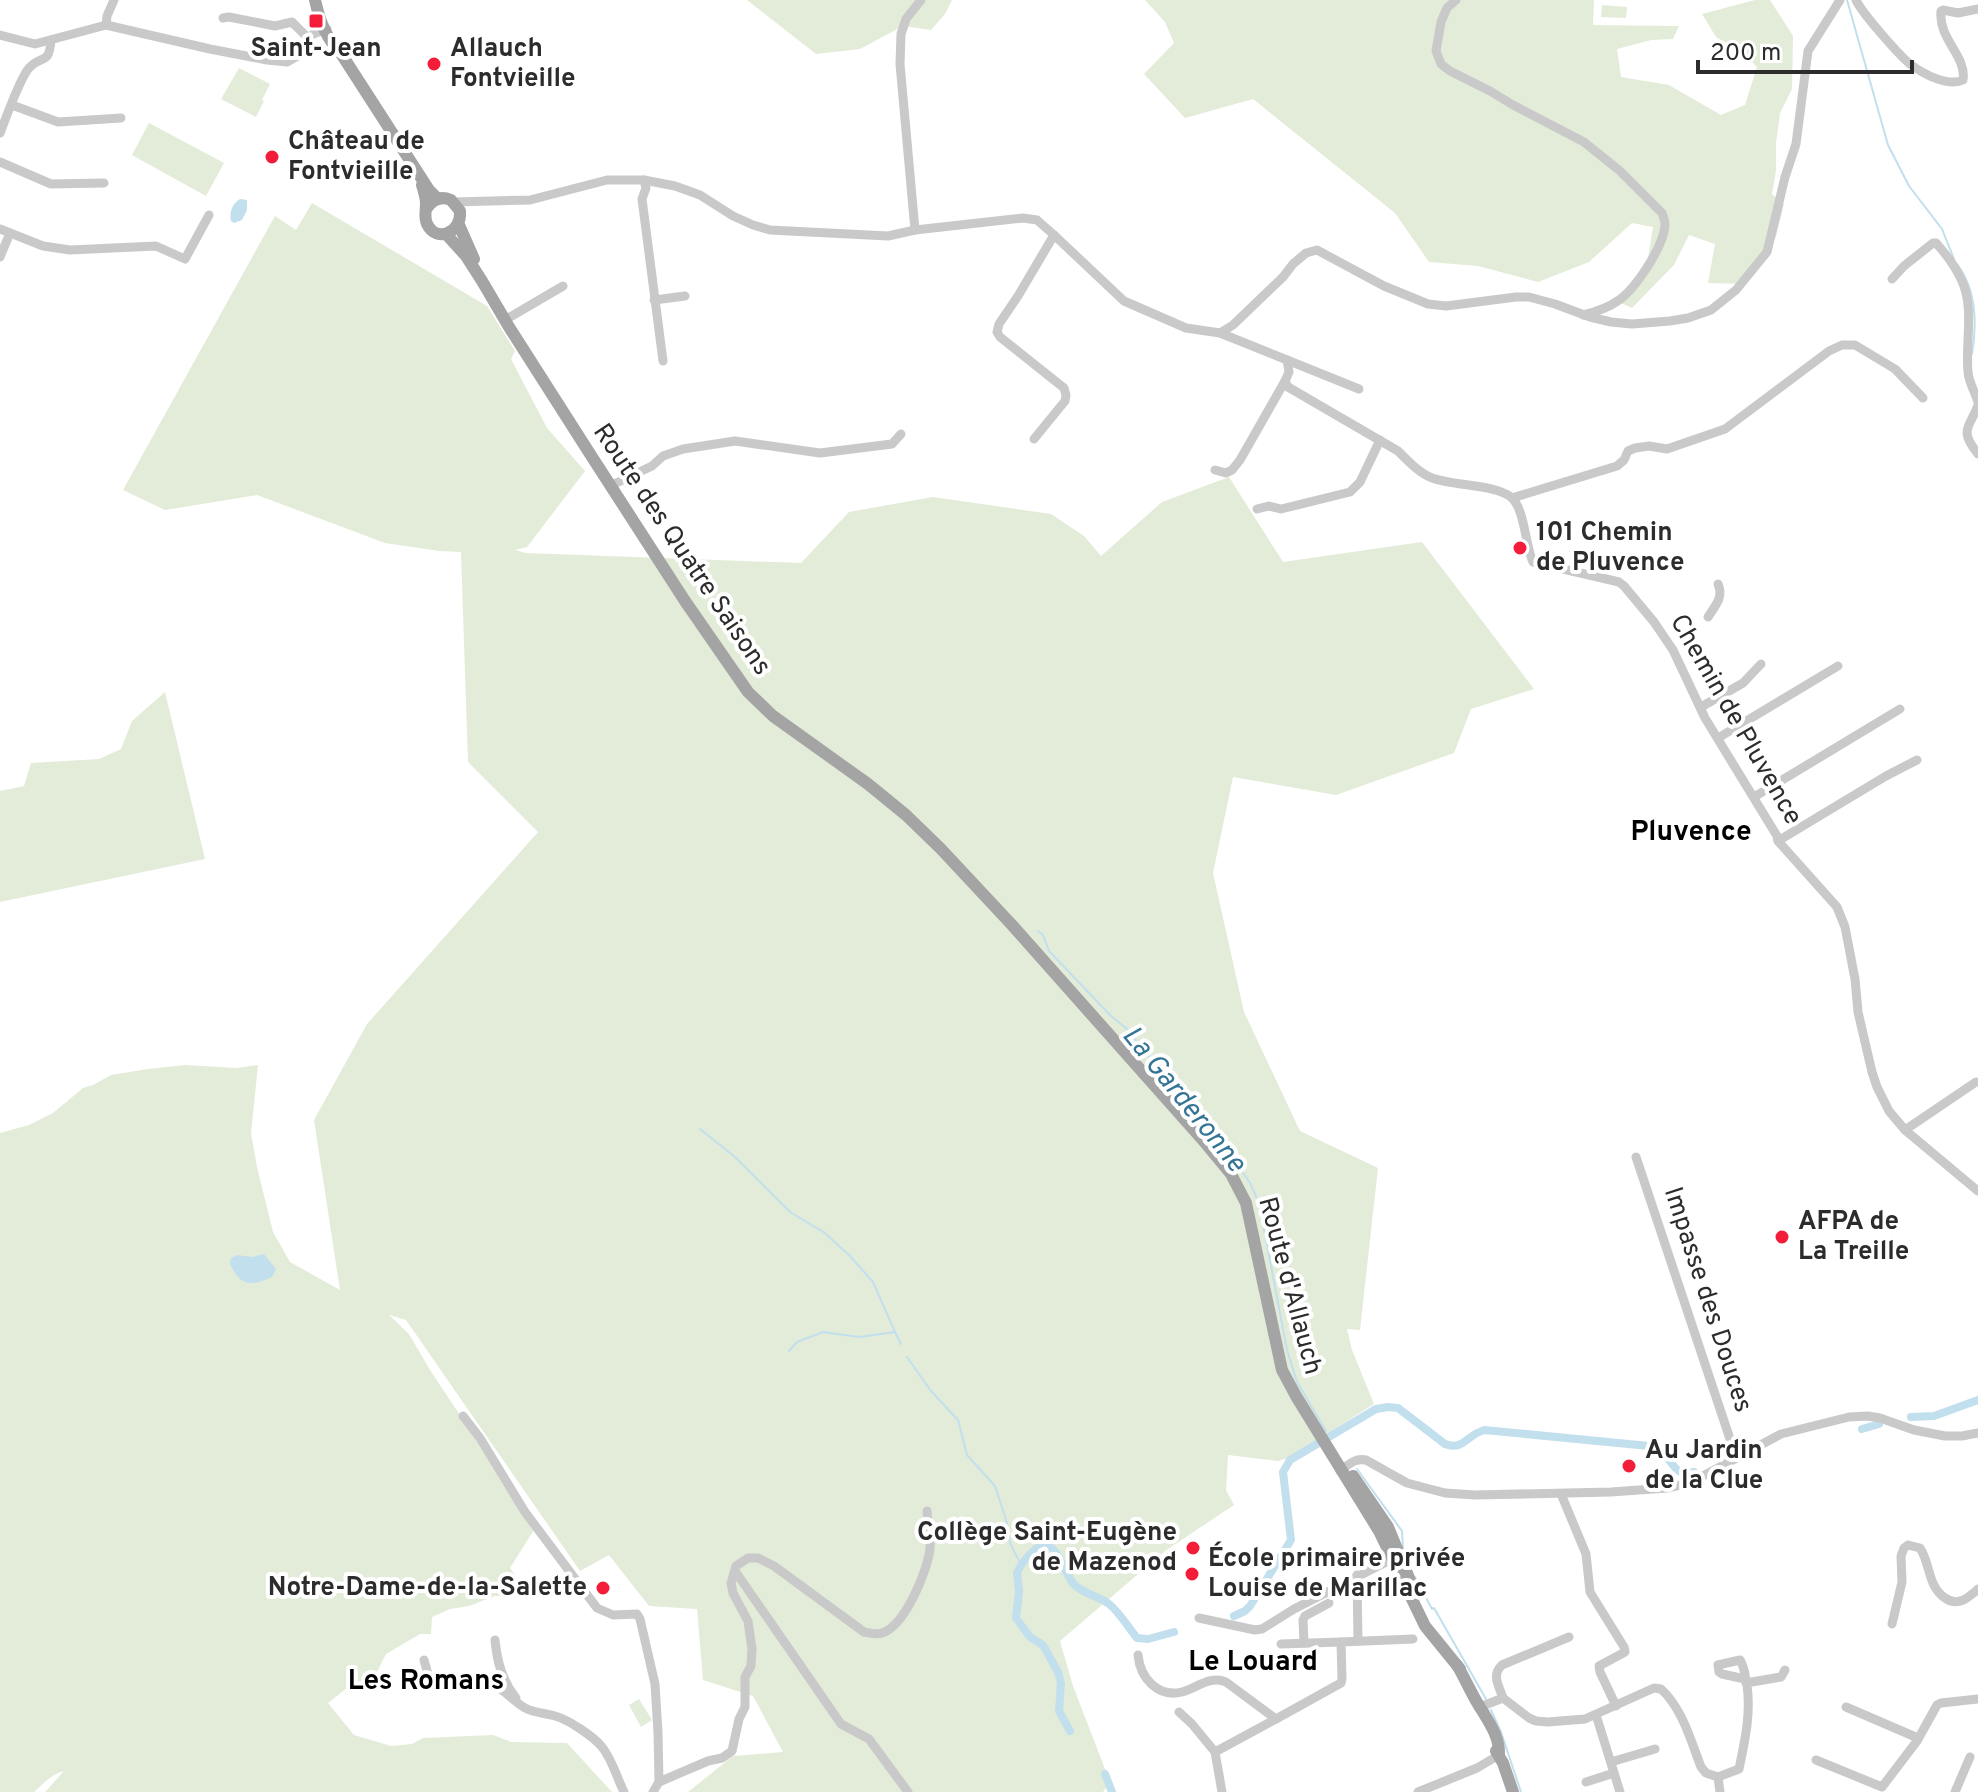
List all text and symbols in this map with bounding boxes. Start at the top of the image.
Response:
marker: Saint-Jean [307,12,325,30]
scale bar [1698,24,1912,74]
place label: Saint-Jean [250,33,382,66]
place label: Allauch Fontvieille [450,33,576,96]
text: 200 m [1710,39,1781,69]
marker: Allauch Fontvieille [425,55,443,73]
place label: Château de Fontvieille [288,126,425,189]
marker: Château de Fontvieille [263,148,281,166]
street label: Route des Quatre Saisons [584,418,778,682]
place label: 101 Chemin de Pluvence [1536,517,1684,580]
marker: 101 Chemin de Pluvence [1511,539,1529,557]
street label: Chemin de Pluvence [1661,609,1809,831]
district label: Pluvence [1630,815,1752,851]
water label: La Garderonne [1113,1019,1253,1181]
street label: Impasse des Douces [1655,1183,1759,1417]
street label: Route d'Allauch [1249,1193,1329,1379]
place label: AFPA de La Treille [1798,1206,1909,1269]
marker: AFPA de La Treille [1773,1228,1791,1246]
place label: Au Jardin de la Clue [1645,1435,1763,1498]
marker: Au Jardin de la Clue [1620,1457,1638,1475]
place label: Collège Saint-Eugène de Mazenod [917,1517,1177,1580]
marker: Collège Saint-Eugène de Mazenod [1184,1539,1202,1557]
place label: École primaire privée Louise de Marillac [1208,1541,1465,1606]
marker: École primaire privée Louise de Marillac [1183,1565,1201,1583]
place label: Notre-Dame-de-la-Salette [268,1572,587,1605]
marker: Notre-Dame-de-la-Salette [594,1579,612,1597]
district label: Le Louard [1188,1645,1318,1681]
district label: Les Romans [348,1664,504,1700]

